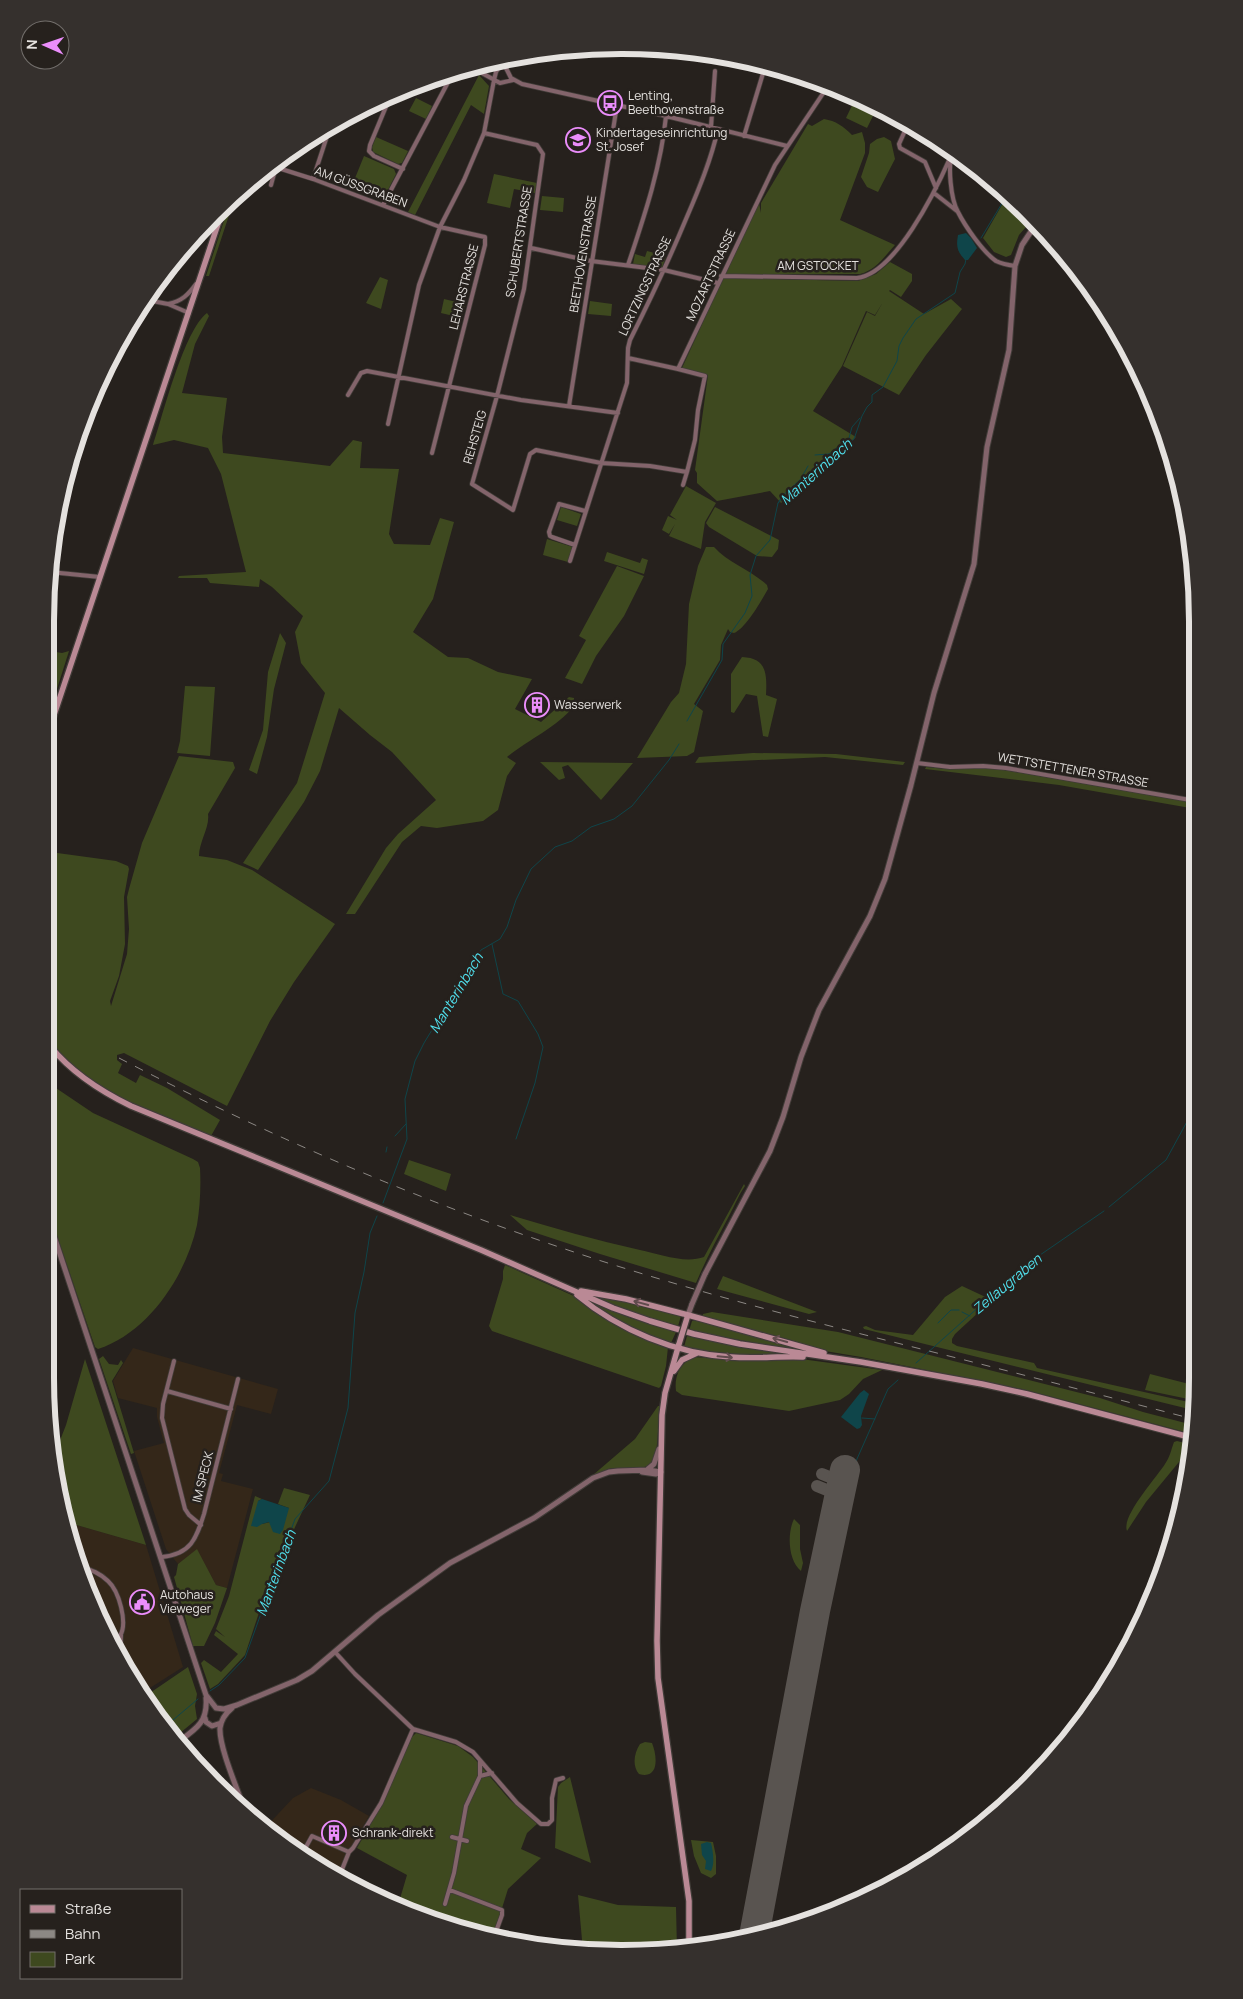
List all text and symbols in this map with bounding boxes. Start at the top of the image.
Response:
north arrow [20,20,70,70]
text: N [22,39,41,50]
place label: Lenting, Beethovenstraße [628,87,724,118]
bus stop icon: Lenting, Beethovenstraße [597,90,623,116]
place label: Kindertageseinrichtung St. Josef [596,124,727,155]
school or university icon: Kindertageseinrichtung St. Josef [565,127,591,153]
street label: AM GÜSSGRABEN [312,162,410,211]
street label: SCHUBERTSTRASSE [501,185,536,299]
street label: BEETHOVENSTRASSE [565,194,600,314]
street label: MOZARTSTRASSE [682,226,739,324]
street label: LORTZINGSTRASSE [614,233,675,338]
street label: LEHARSTRASSE [445,242,482,331]
street label: AM GSTOCKET [777,257,860,274]
street label: REHSTEIG [459,407,490,466]
water label: Manterinbach [776,434,856,509]
building icon: Wasserwerk [524,692,550,718]
place label: Wasserwerk [554,696,623,713]
street label: WETTSTETTENER STRASSE [996,748,1150,791]
water label: Manterinbach [424,949,487,1036]
water label: Zellaugraben [968,1249,1046,1318]
one-way arrow [633,1298,649,1307]
one-way arrow [772,1335,788,1344]
one-way arrow [717,1352,733,1362]
street label: IM SPECK [188,1449,217,1504]
water label: Manterinbach [251,1527,300,1618]
place label: Autohaus Vieweger [160,1586,214,1617]
public building icon: Autohaus Vieweger [129,1589,155,1615]
building icon: Schrank-direkt [321,1820,347,1846]
place label: Schrank-direkt [352,1824,434,1841]
legend [20,1889,182,1979]
text: Straße [65,1898,112,1919]
text: Bahn [65,1923,100,1944]
text: Park [65,1948,95,1969]

